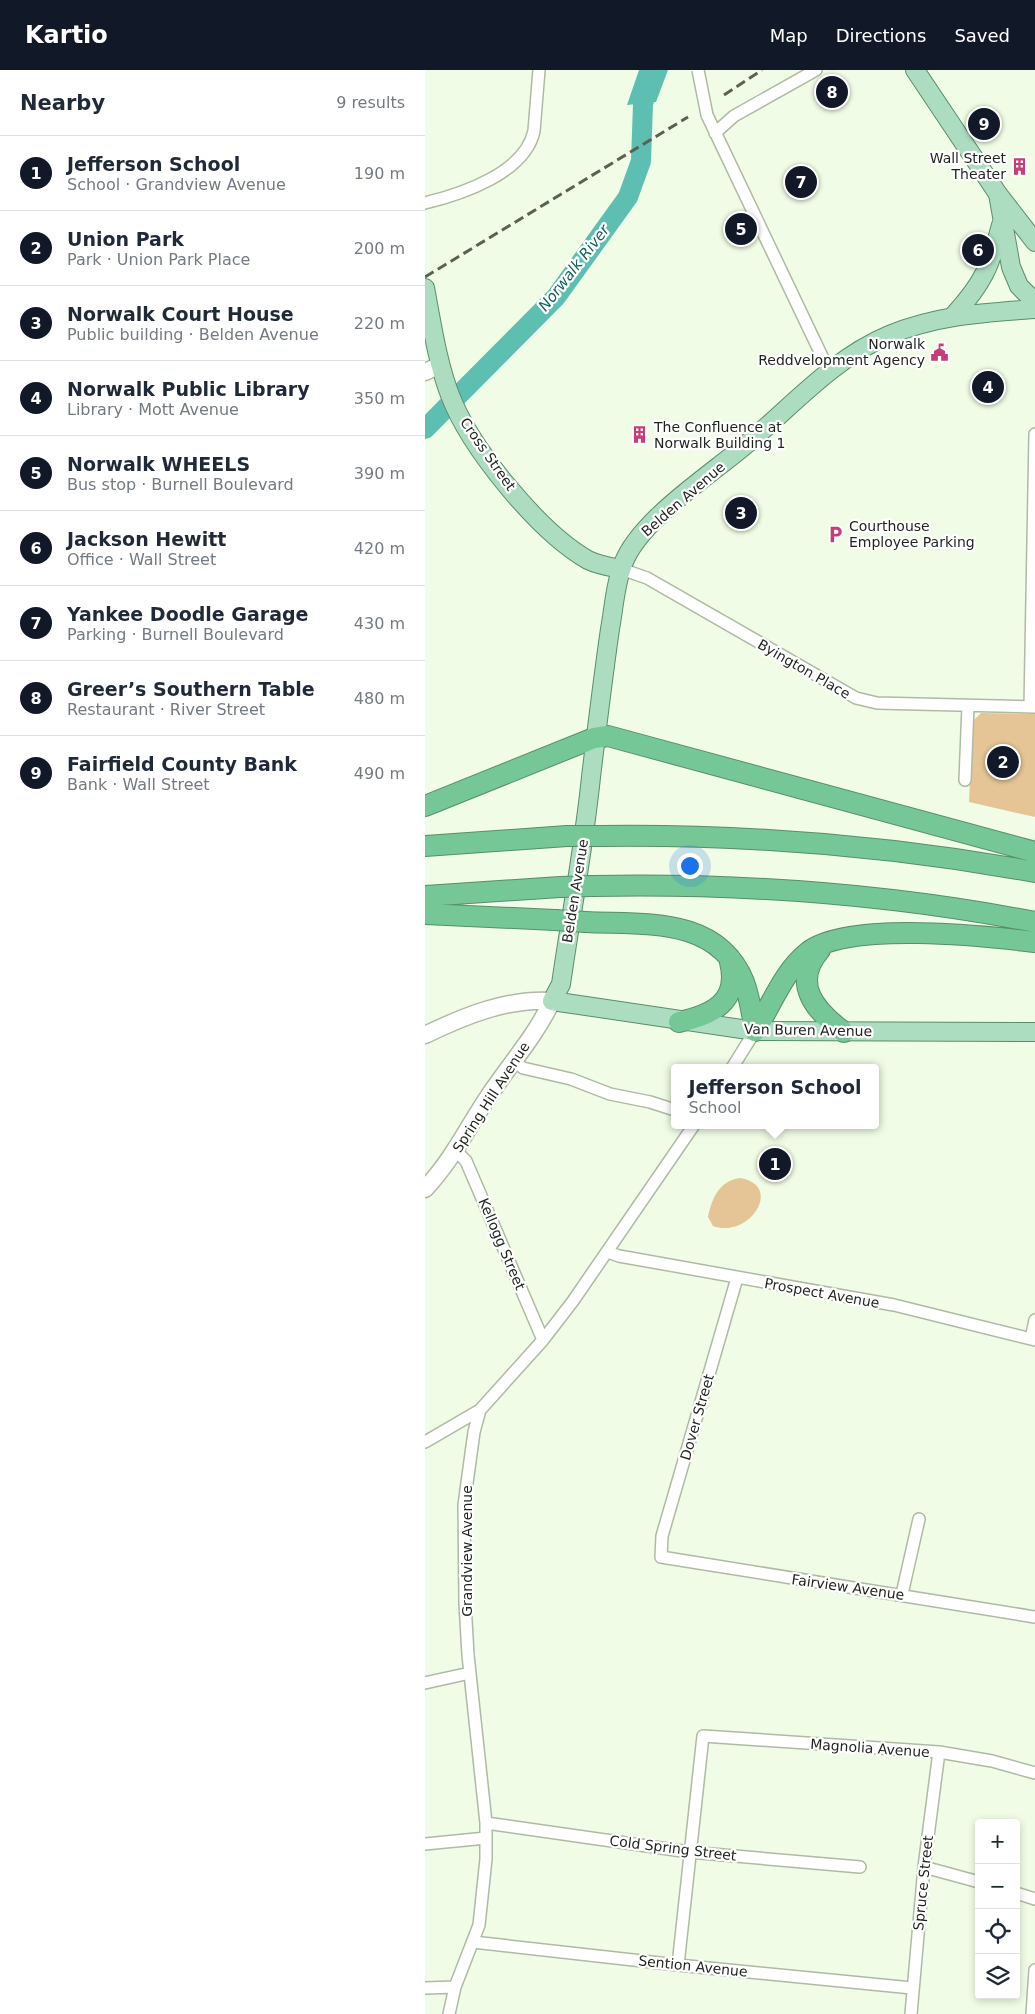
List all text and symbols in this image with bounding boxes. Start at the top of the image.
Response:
text: Kartio [25,21,108,49]
text: Map [770,25,808,46]
text: Directions [836,25,926,46]
text: Saved [954,25,1010,46]
pin: 8 [816,73,848,111]
text: Nearby [20,91,105,115]
text: 9 results [336,93,405,112]
pin: 9 [968,105,1000,143]
place label: Wall Street Theater [930,150,1007,182]
text: Jefferson School [67,153,240,175]
building icon: Wall Street Theater [1010,156,1030,176]
pin: 7 [785,163,817,201]
text: 1 [30,164,42,183]
text: 190 m [354,164,405,183]
text: School · Grandview Avenue [67,175,286,194]
pin: 5 [725,210,757,248]
water label: Norwalk River [535,221,614,315]
text: Union Park [67,228,184,250]
pin: 6 [962,231,994,269]
text: 2 [30,239,42,258]
text: 200 m [354,239,405,258]
text: Park · Union Park Place [67,250,250,269]
text: Norwalk Court House [67,303,294,325]
text: 3 [30,314,42,333]
text: 220 m [354,314,405,333]
text: Public building · Belden Avenue [67,325,319,344]
place label: Norwalk Reddvelopment Agency [758,336,926,368]
public building icon: Norwalk Reddvelopment Agency [929,342,949,362]
pin: 4 [972,368,1004,406]
text: Norwalk Public Library [67,378,310,400]
text: 4 [30,389,42,408]
text: 350 m [354,389,405,408]
text: Library · Mott Avenue [67,400,239,419]
street label: Cross Street [457,414,519,494]
place label: The Confluence at Norwalk Building 1 [653,419,785,451]
building icon: The Confluence at Norwalk Building 1 [630,425,650,445]
text: Norwalk WHEELS [67,453,250,475]
street label: Belden Avenue [638,459,728,539]
text: 5 [30,464,42,483]
text: 390 m [354,464,405,483]
text: Bus stop · Burnell Boulevard [67,475,294,494]
pin: 3 [725,494,757,532]
place label: Courthouse Employee Parking [849,518,975,550]
parking icon: Courthouse Employee Parking [825,524,845,544]
text: Jackson Hewitt [67,528,226,550]
text: 6 [30,539,42,558]
text: 420 m [354,539,405,558]
text: Office · Wall Street [67,550,216,569]
text: Yankee Doodle Garage [67,603,308,625]
text: 7 [30,614,42,633]
text: 430 m [354,614,405,633]
text: Parking · Burnell Boulevard [67,625,284,644]
street label: Byington Place [755,636,853,702]
text: Greer’s Southern Table [67,678,315,700]
text: 8 [30,689,42,708]
text: 480 m [354,689,405,708]
text: Restaurant · River Street [67,700,265,719]
pin: 2 [987,743,1019,781]
text: Fairfield County Bank [67,753,297,775]
text: 9 [30,764,42,783]
text: 490 m [354,764,405,783]
text: Bank · Wall Street [67,775,210,794]
street label: Belden Avenue [559,838,591,944]
your location [677,853,703,879]
street label: Van Buren Avenue [744,1021,872,1039]
street label: Spring Hill Avenue [449,1039,533,1155]
popup [671,1064,879,1129]
text: Jefferson School [688,1076,862,1098]
text: School [688,1098,742,1117]
pin: 1 [759,1145,791,1183]
street label: Kellogg Street [475,1196,529,1293]
street label: Prospect Avenue [763,1275,881,1311]
street label: Dover Street [677,1372,717,1462]
street label: Grandview Avenue [459,1485,475,1617]
street label: Fairview Avenue [791,1571,905,1603]
street label: Magnolia Avenue [810,1736,930,1760]
map controls [975,1819,1020,1999]
button: + [975,1819,1020,1864]
street label: Cold Spring Street [609,1832,738,1864]
street label: Spruce Street [910,1834,936,1931]
button: − [975,1864,1020,1909]
button: locate [975,1909,1020,1954]
street label: Sention Avenue [638,1952,748,1980]
button: layers [975,1954,1020,1999]

